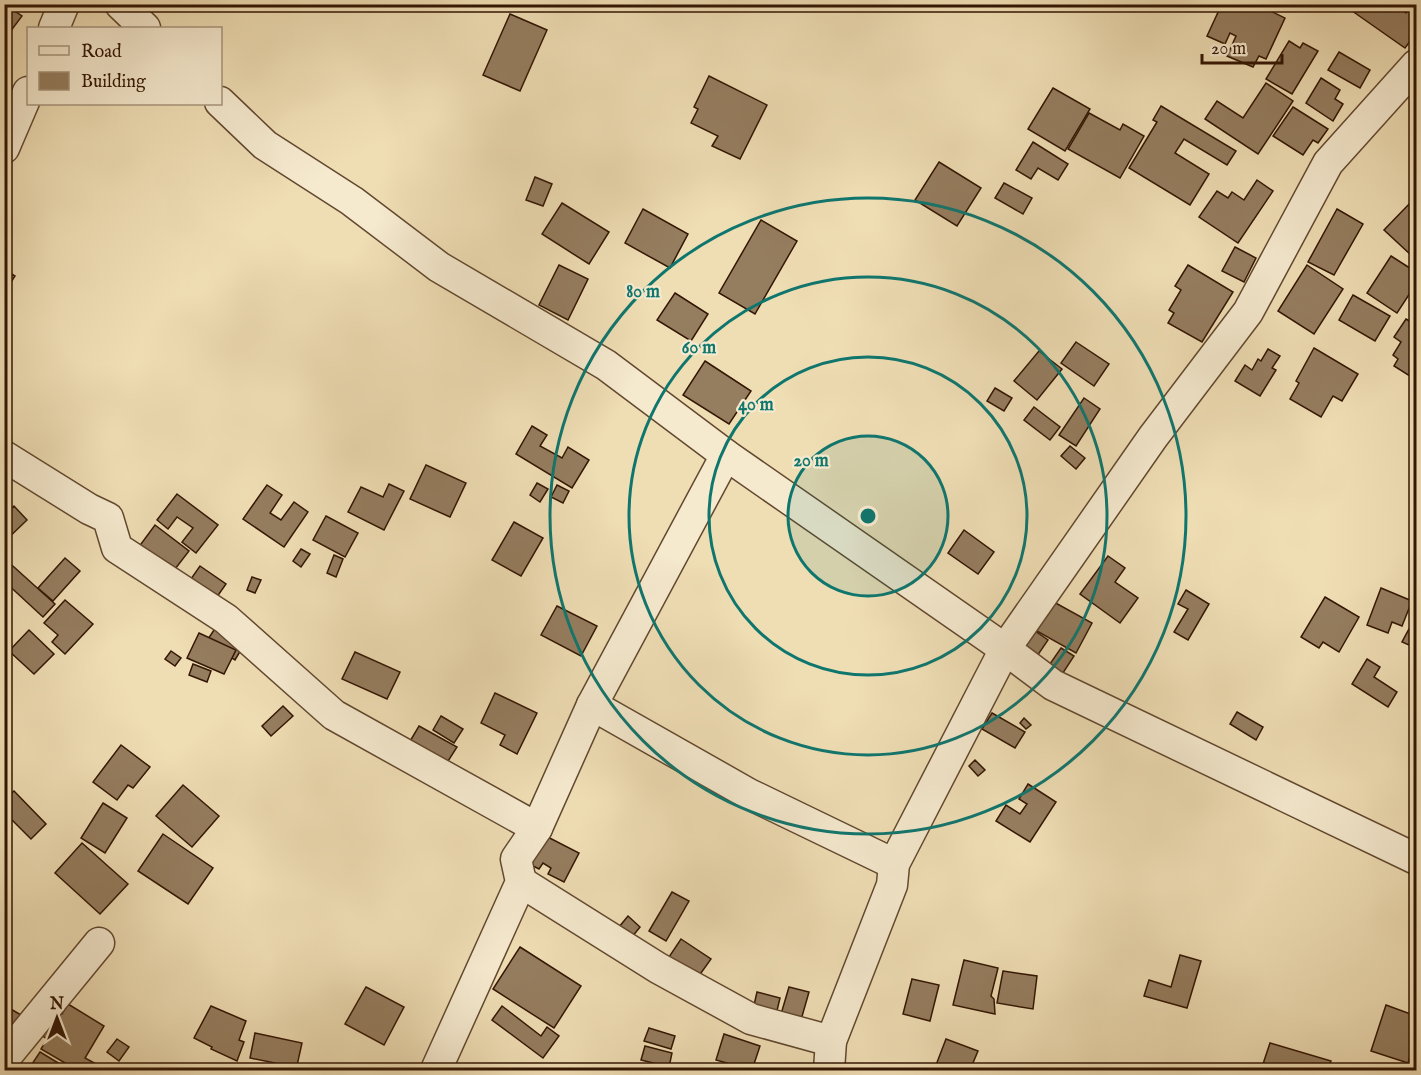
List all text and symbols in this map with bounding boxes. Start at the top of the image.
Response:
legend [27,27,222,105]
scale bar [1202,27,1282,65]
text: 20 m [1211,38,1246,61]
text: Road [81,41,122,64]
text: Building [81,71,146,94]
text: 80 m [626,281,660,304]
text: 60 m [682,337,716,360]
text: 40 m [738,394,774,417]
text: 20 m [793,450,829,473]
centre of rings [858,506,878,526]
north arrow [27,988,87,1048]
text: N [49,995,64,1015]

